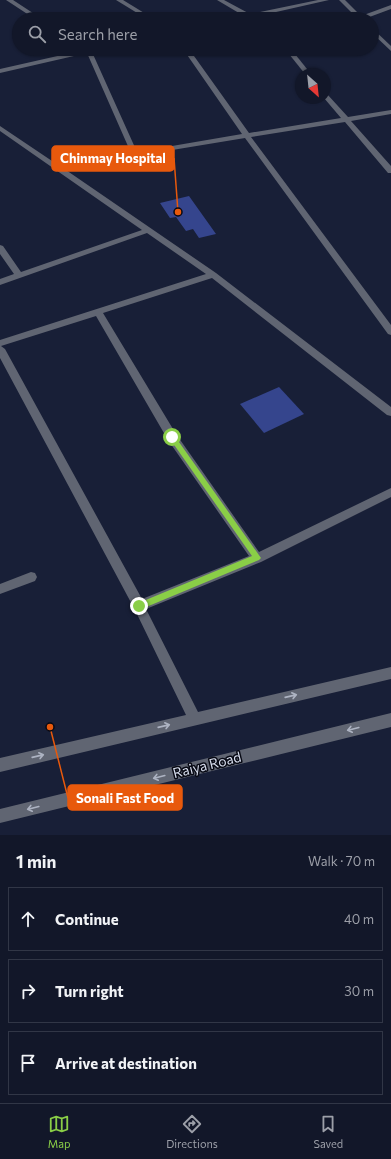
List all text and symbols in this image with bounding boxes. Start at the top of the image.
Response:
search box [12,12,379,56]
icon: search [26,23,48,45]
text: Search here [58,25,137,43]
north arrow [295,68,331,104]
callout: Chinmay Hospital [52,146,174,171]
text: Chinmay Hospital [60,150,166,166]
route start [163,428,181,446]
route end [130,597,148,615]
one-way arrow [284,692,297,700]
one-way arrow [158,722,171,729]
one-way arrow [347,726,360,734]
street label: Raiya Road [171,748,243,781]
one-way arrow [31,752,44,759]
one-way arrow [153,774,166,781]
callout: Sonali Fast Food [68,785,182,810]
text: Sonali Fast Food [76,790,174,806]
one-way arrow [27,805,40,813]
text: 1 min [16,851,56,872]
text: Walk · 70 m [308,853,375,869]
icon: ahead [17,908,39,930]
text: Continue [55,910,119,928]
text: 40 m [344,911,374,927]
icon: right [17,980,39,1002]
text: Turn right [55,982,124,1000]
text: 30 m [344,983,374,999]
icon: arrive [17,1052,39,1074]
text: Arrive at destination [55,1054,197,1072]
tab: Map [48,1113,71,1150]
tab: Directions [166,1113,218,1150]
tab: Saved [313,1113,343,1150]

